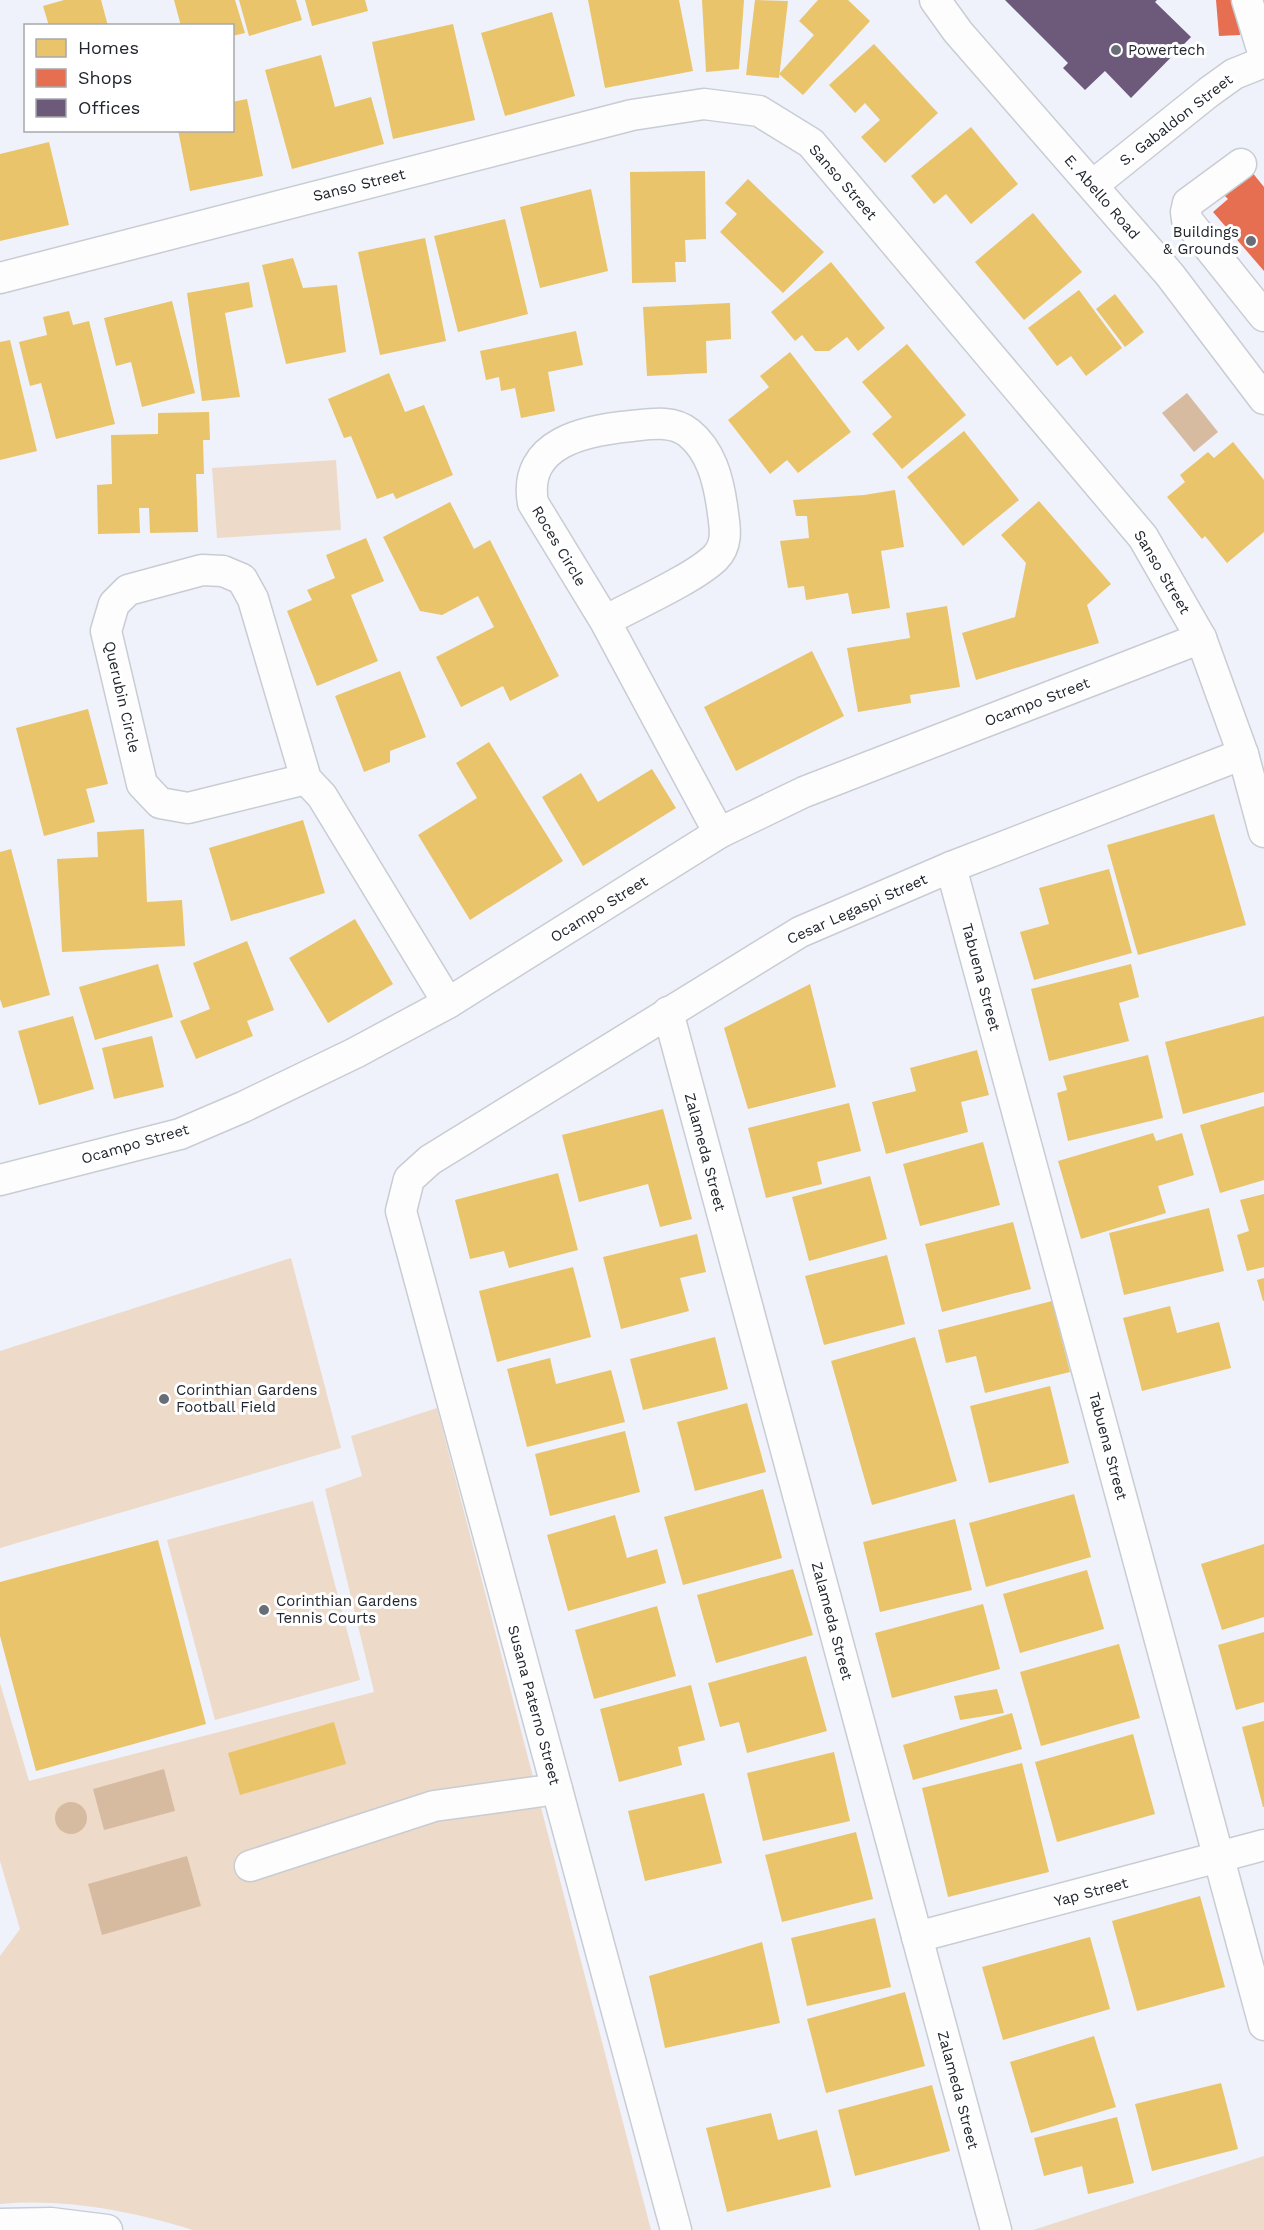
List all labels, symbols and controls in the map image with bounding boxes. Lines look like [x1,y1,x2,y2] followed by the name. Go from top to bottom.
[24,24,234,132] legend
[78,37,139,58] text: Homes
[1128,41,1205,59] place label: Powertech
[1109,43,1123,57] marker: Powertech
[78,67,132,88] text: Shops
[1116,70,1237,170] street label: S. Gabaldon Street
[78,97,140,118] text: Offices
[805,140,881,224] street label: Sanso Street
[1060,151,1144,243] street label: E. Abello Road
[311,165,408,205] street label: Sanso Street
[1163,223,1239,258] place label: Buildings & Grounds
[1244,234,1258,248] marker: Buildings & Grounds
[528,503,590,589] street label: Roces Circle
[1130,527,1194,618] street label: Sanso Street
[100,639,144,755] street label: Querubin Circle
[982,673,1093,730] street label: Ocampo Street
[784,870,931,948] street label: Cesar Legaspi Street
[547,872,651,946] street label: Ocampo Street
[958,921,1004,1034] street label: Tabuena Street
[681,1091,730,1214] street label: Zalameda Street
[79,1120,192,1168] street label: Ocampo Street
[176,1381,318,1416] place label: Corinthian Gardens Football Field
[1085,1390,1131,1503] street label: Tabuena Street
[157,1392,171,1406] marker: Corinthian Gardens Football Field
[808,1560,857,1683] street label: Zalameda Street
[276,1592,418,1627] place label: Corinthian Gardens Tennis Courts
[257,1603,271,1617] marker: Corinthian Gardens Tennis Courts
[504,1623,564,1788] street label: Susana Paterno Street
[1052,1873,1130,1910] street label: Yap Street
[934,2029,983,2152] street label: Zalameda Street

